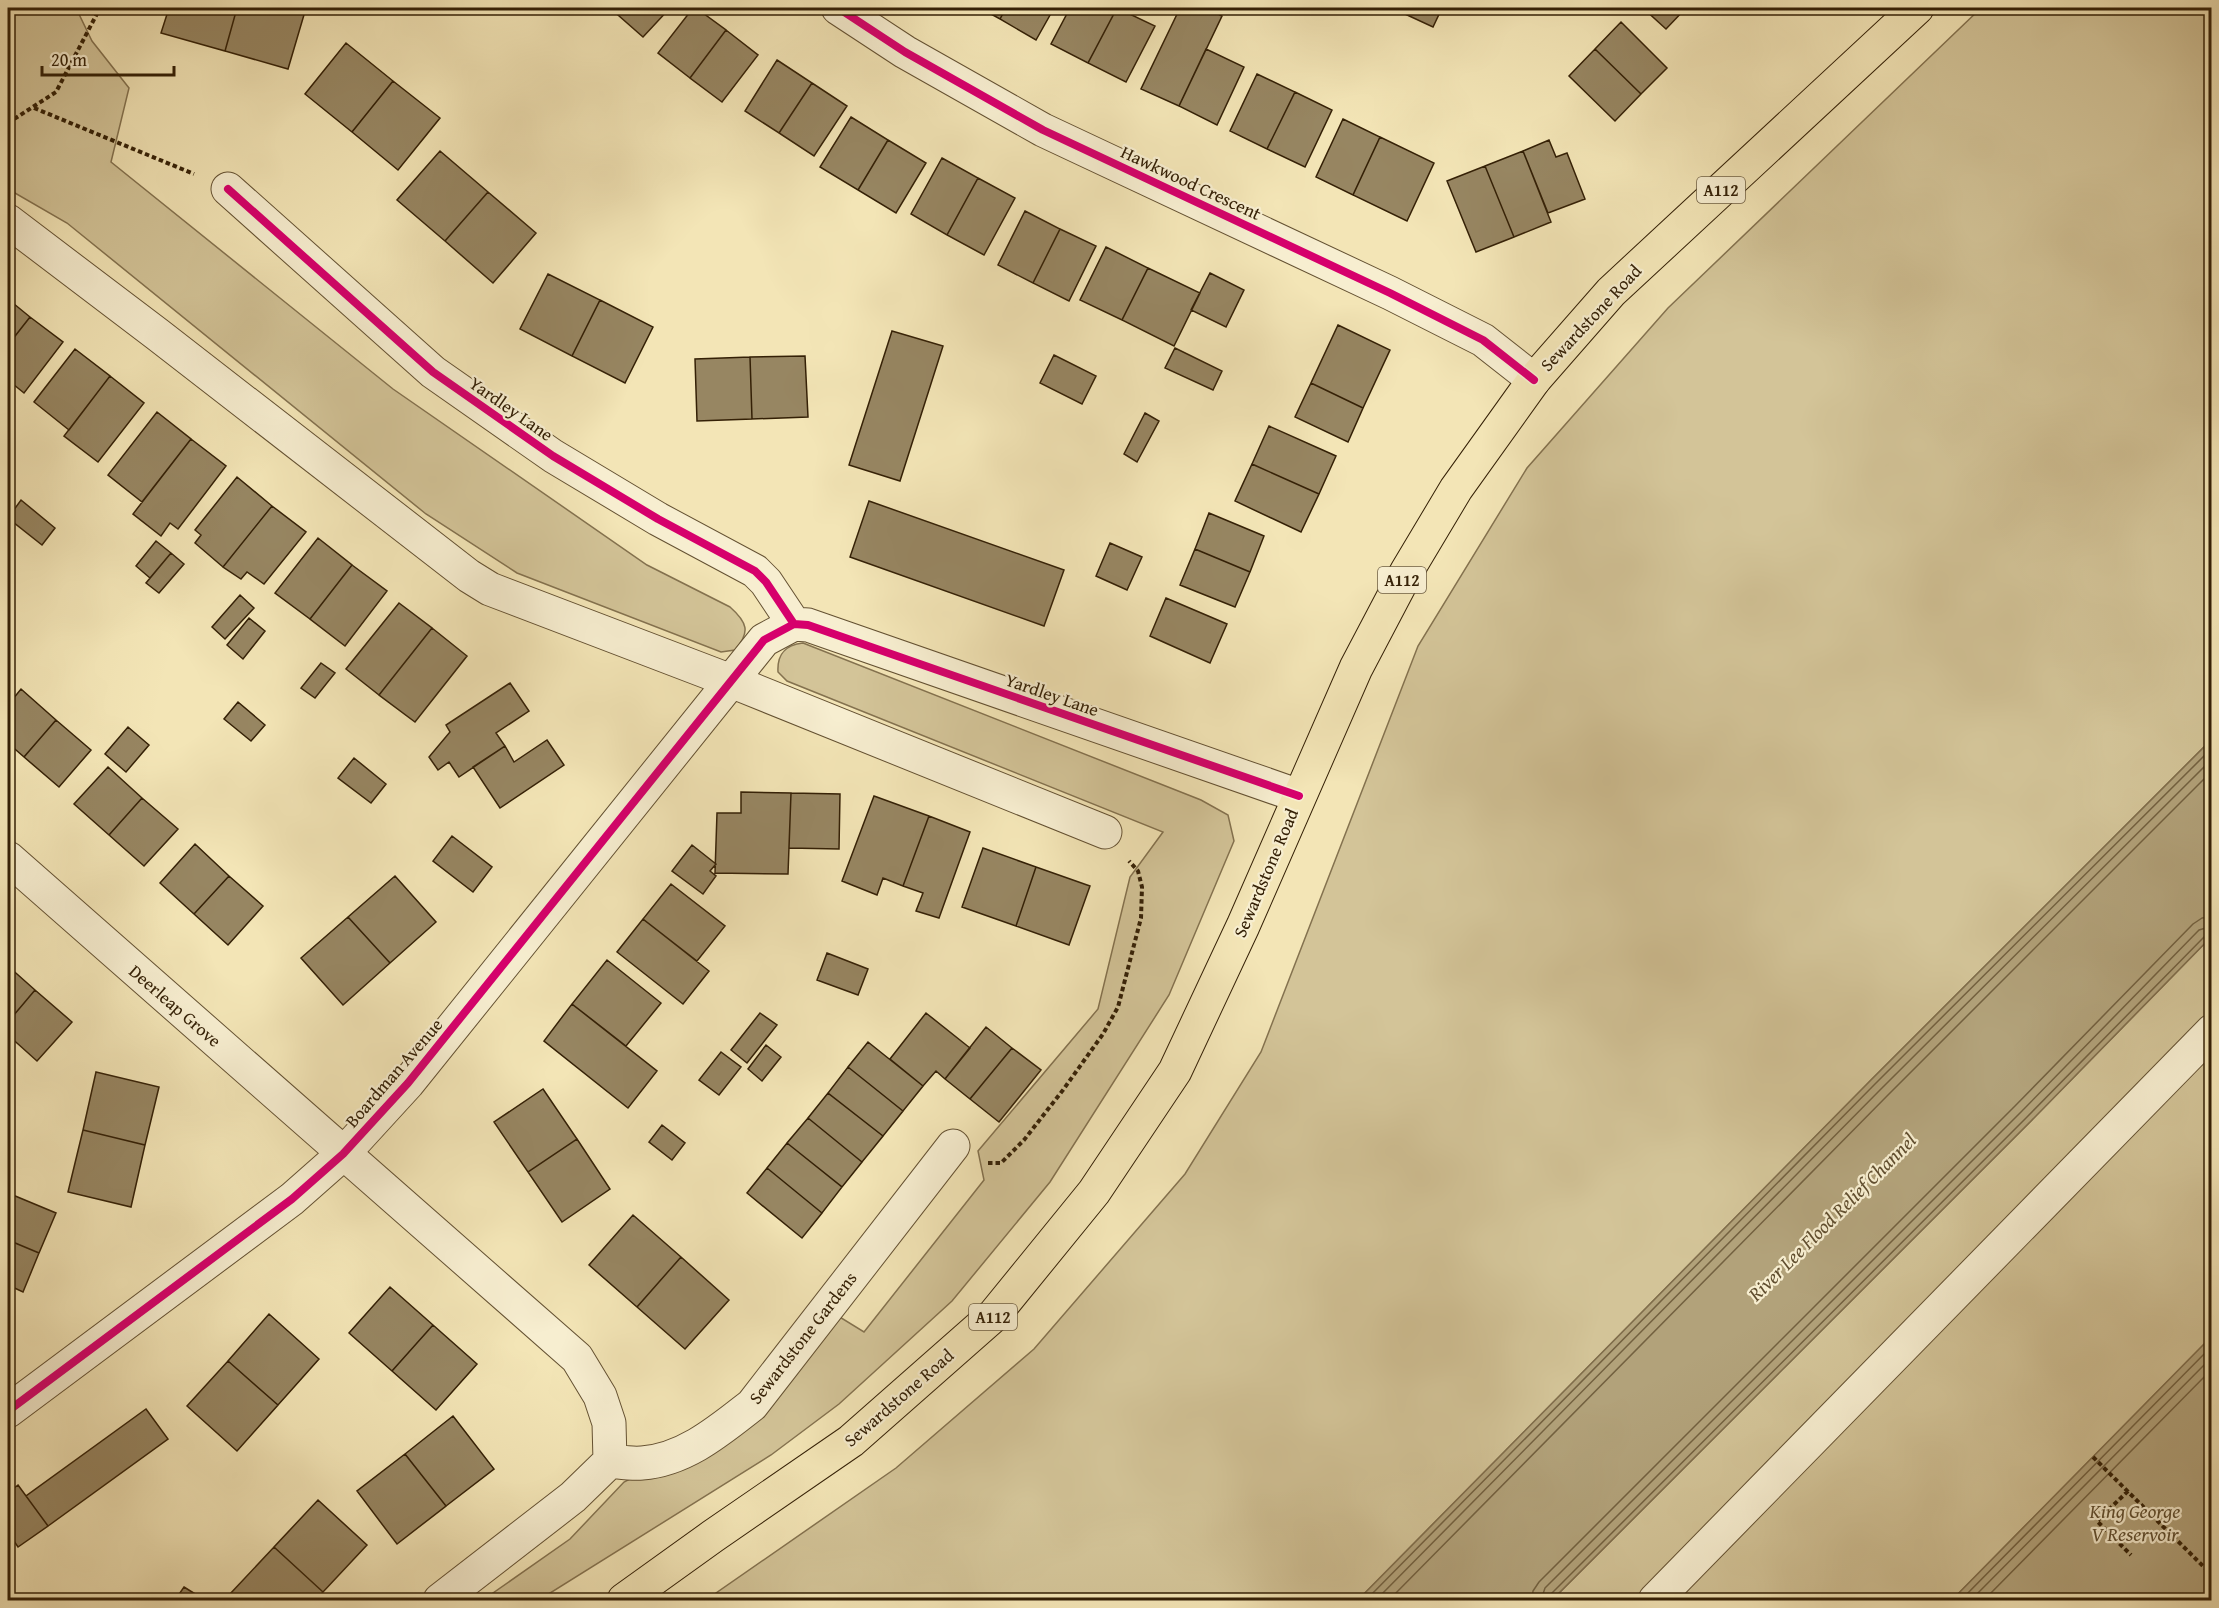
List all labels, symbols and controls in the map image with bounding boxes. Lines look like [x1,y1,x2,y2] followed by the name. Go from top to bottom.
[42,39,174,77] scale bar
[51,46,87,73] text: 20 m
[1117,138,1266,227] street label: Hawkwood Crescent
[1697,177,1745,203] road number: A112
[1534,258,1648,377] street label: Sewardstone Road
[464,370,559,448] street label: Yardley Lane
[1378,567,1426,593] road number: A112
[1002,666,1103,723] street label: Yardley Lane
[1226,804,1305,942] street label: Sewardstone Road
[123,958,227,1053] street label: Deerleap Grove
[338,1012,449,1133] street label: Boardman Avenue
[1740,1126,1922,1308] water label: River Lee Flood Relief Channel
[742,1266,863,1410] street label: Sewardstone Gardens
[969,1304,1017,1330] road number: A112
[838,1342,960,1453] street label: Sewardstone Road
[2089,1496,2180,1548] water label: King George V Reservoir

